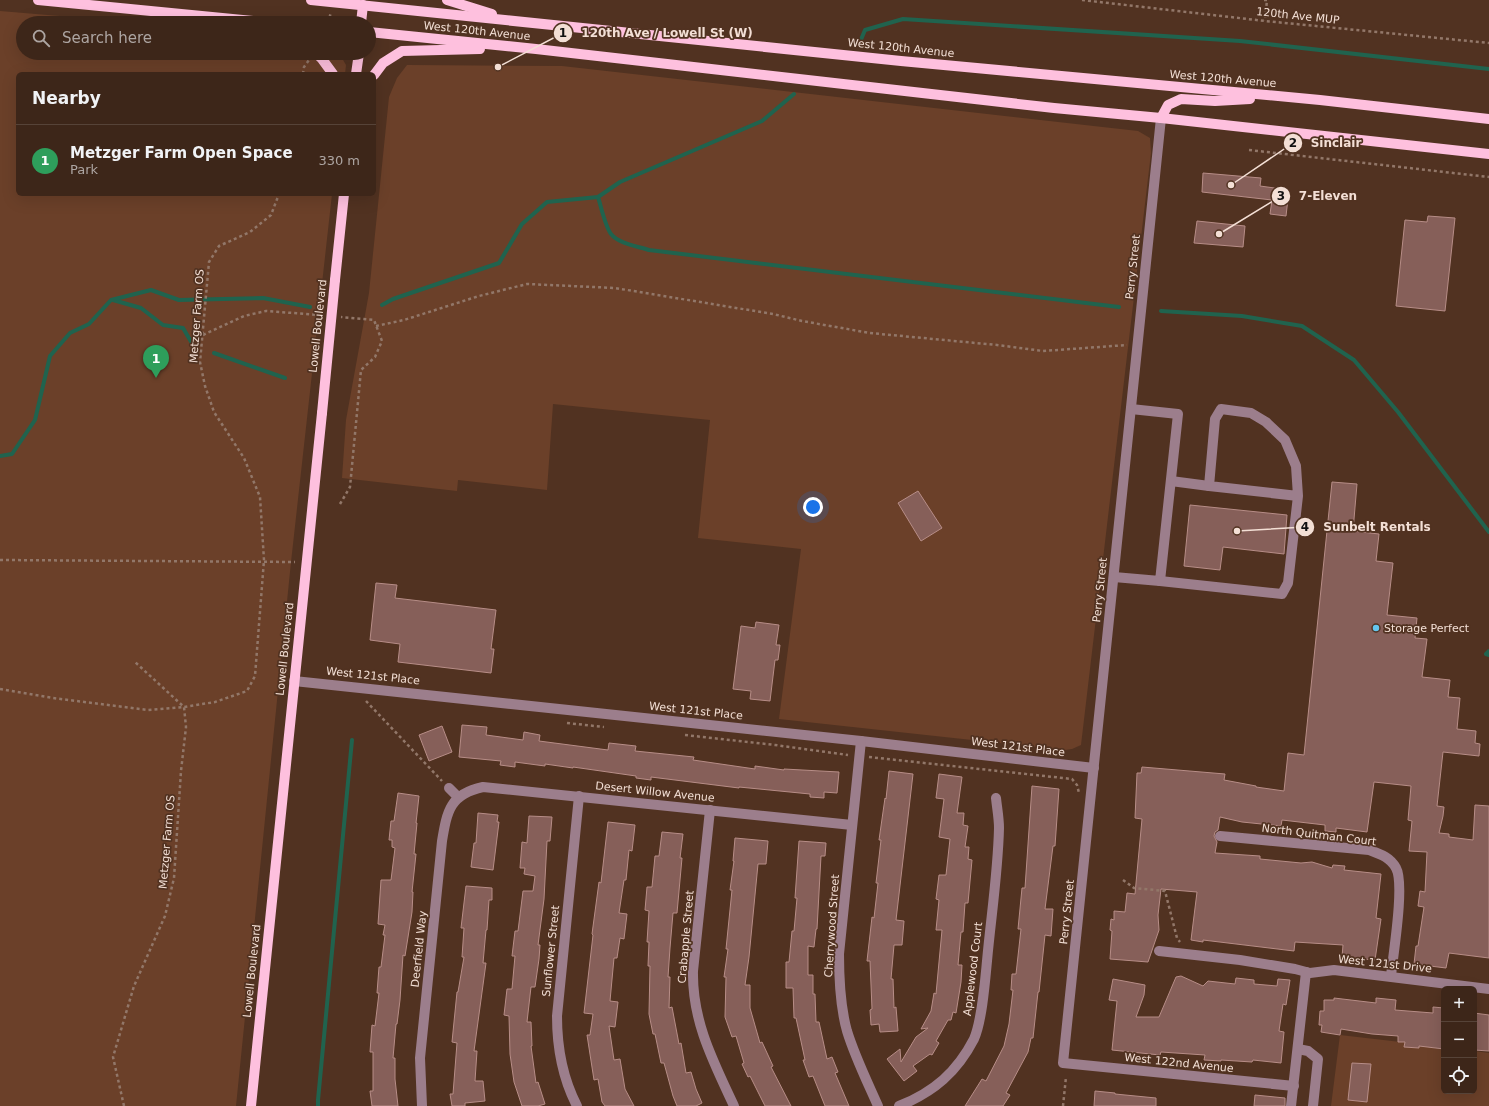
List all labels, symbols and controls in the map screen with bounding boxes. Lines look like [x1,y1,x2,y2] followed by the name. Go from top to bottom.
[1256,5,1341,27] street label: 120th Ave MUP
[16,16,376,60] search box
[423,19,531,43] street label: West 120th Avenue
[553,21,761,45] callout: 120th Ave / Lowell St (W)
[559,26,567,40] text: 1
[581,26,753,40] text: 120th Ave / Lowell St (W)
[30,27,52,49] icon: search
[62,29,152,47] text: Search here
[847,36,955,60] street label: West 120th Avenue
[1169,68,1277,90] street label: West 120th Avenue
[32,88,101,108] text: Nearby
[1283,131,1369,155] callout: Sinclair
[1289,136,1297,150] text: 2
[1311,136,1361,150] text: Sinclair
[70,144,293,162] text: Metzger Farm Open Space
[40,153,50,168] text: 1
[318,153,360,168] text: 330 m
[70,162,98,177] text: Park
[1271,184,1365,208] callout: 7-Eleven
[1277,189,1285,203] text: 3
[1299,189,1357,203] text: 7-Eleven
[1123,233,1143,300] street label: Perry Street
[187,268,207,364] street label: Metzger Farm OS
[307,279,329,373] street label: Lowell Boulevard
[143,345,169,378] pin: 1
[803,497,823,517] your location
[1295,515,1438,539] callout: Sunbelt Rentals
[1301,520,1309,534] text: 4
[1323,520,1431,534] text: Sunbelt Rentals
[1090,556,1110,623] street label: Perry Street
[274,602,296,696] street label: Lowell Boulevard
[1384,622,1470,635] place label: Storage Perfect
[1371,623,1381,633] marker: Storage Perfect
[325,665,421,687] street label: West 121st Place
[648,700,744,722] street label: West 121st Place
[970,735,1066,759] street label: West 121st Place
[595,779,716,805] street label: Desert Willow Avenue
[156,794,178,890] street label: Metzger Farm OS
[1261,822,1378,849] street label: North Quitman Court
[822,873,842,978] street label: Cherrywood Street
[1057,878,1077,945] street label: Perry Street
[675,889,697,984] street label: Crabapple Street
[540,904,562,997] street label: Sunflower Street
[409,909,430,988] street label: Deerfield Way
[961,921,985,1017] street label: Applewood Court
[241,924,263,1018] street label: Lowell Boulevard
[1337,953,1433,975] street label: West 121st Drive
[1441,986,1477,1094] map controls
[1441,986,1477,1022] button: +
[1441,1022,1477,1058] button: −
[1124,1051,1235,1075] street label: West 122nd Avenue
[1441,1058,1477,1094] button: locate

